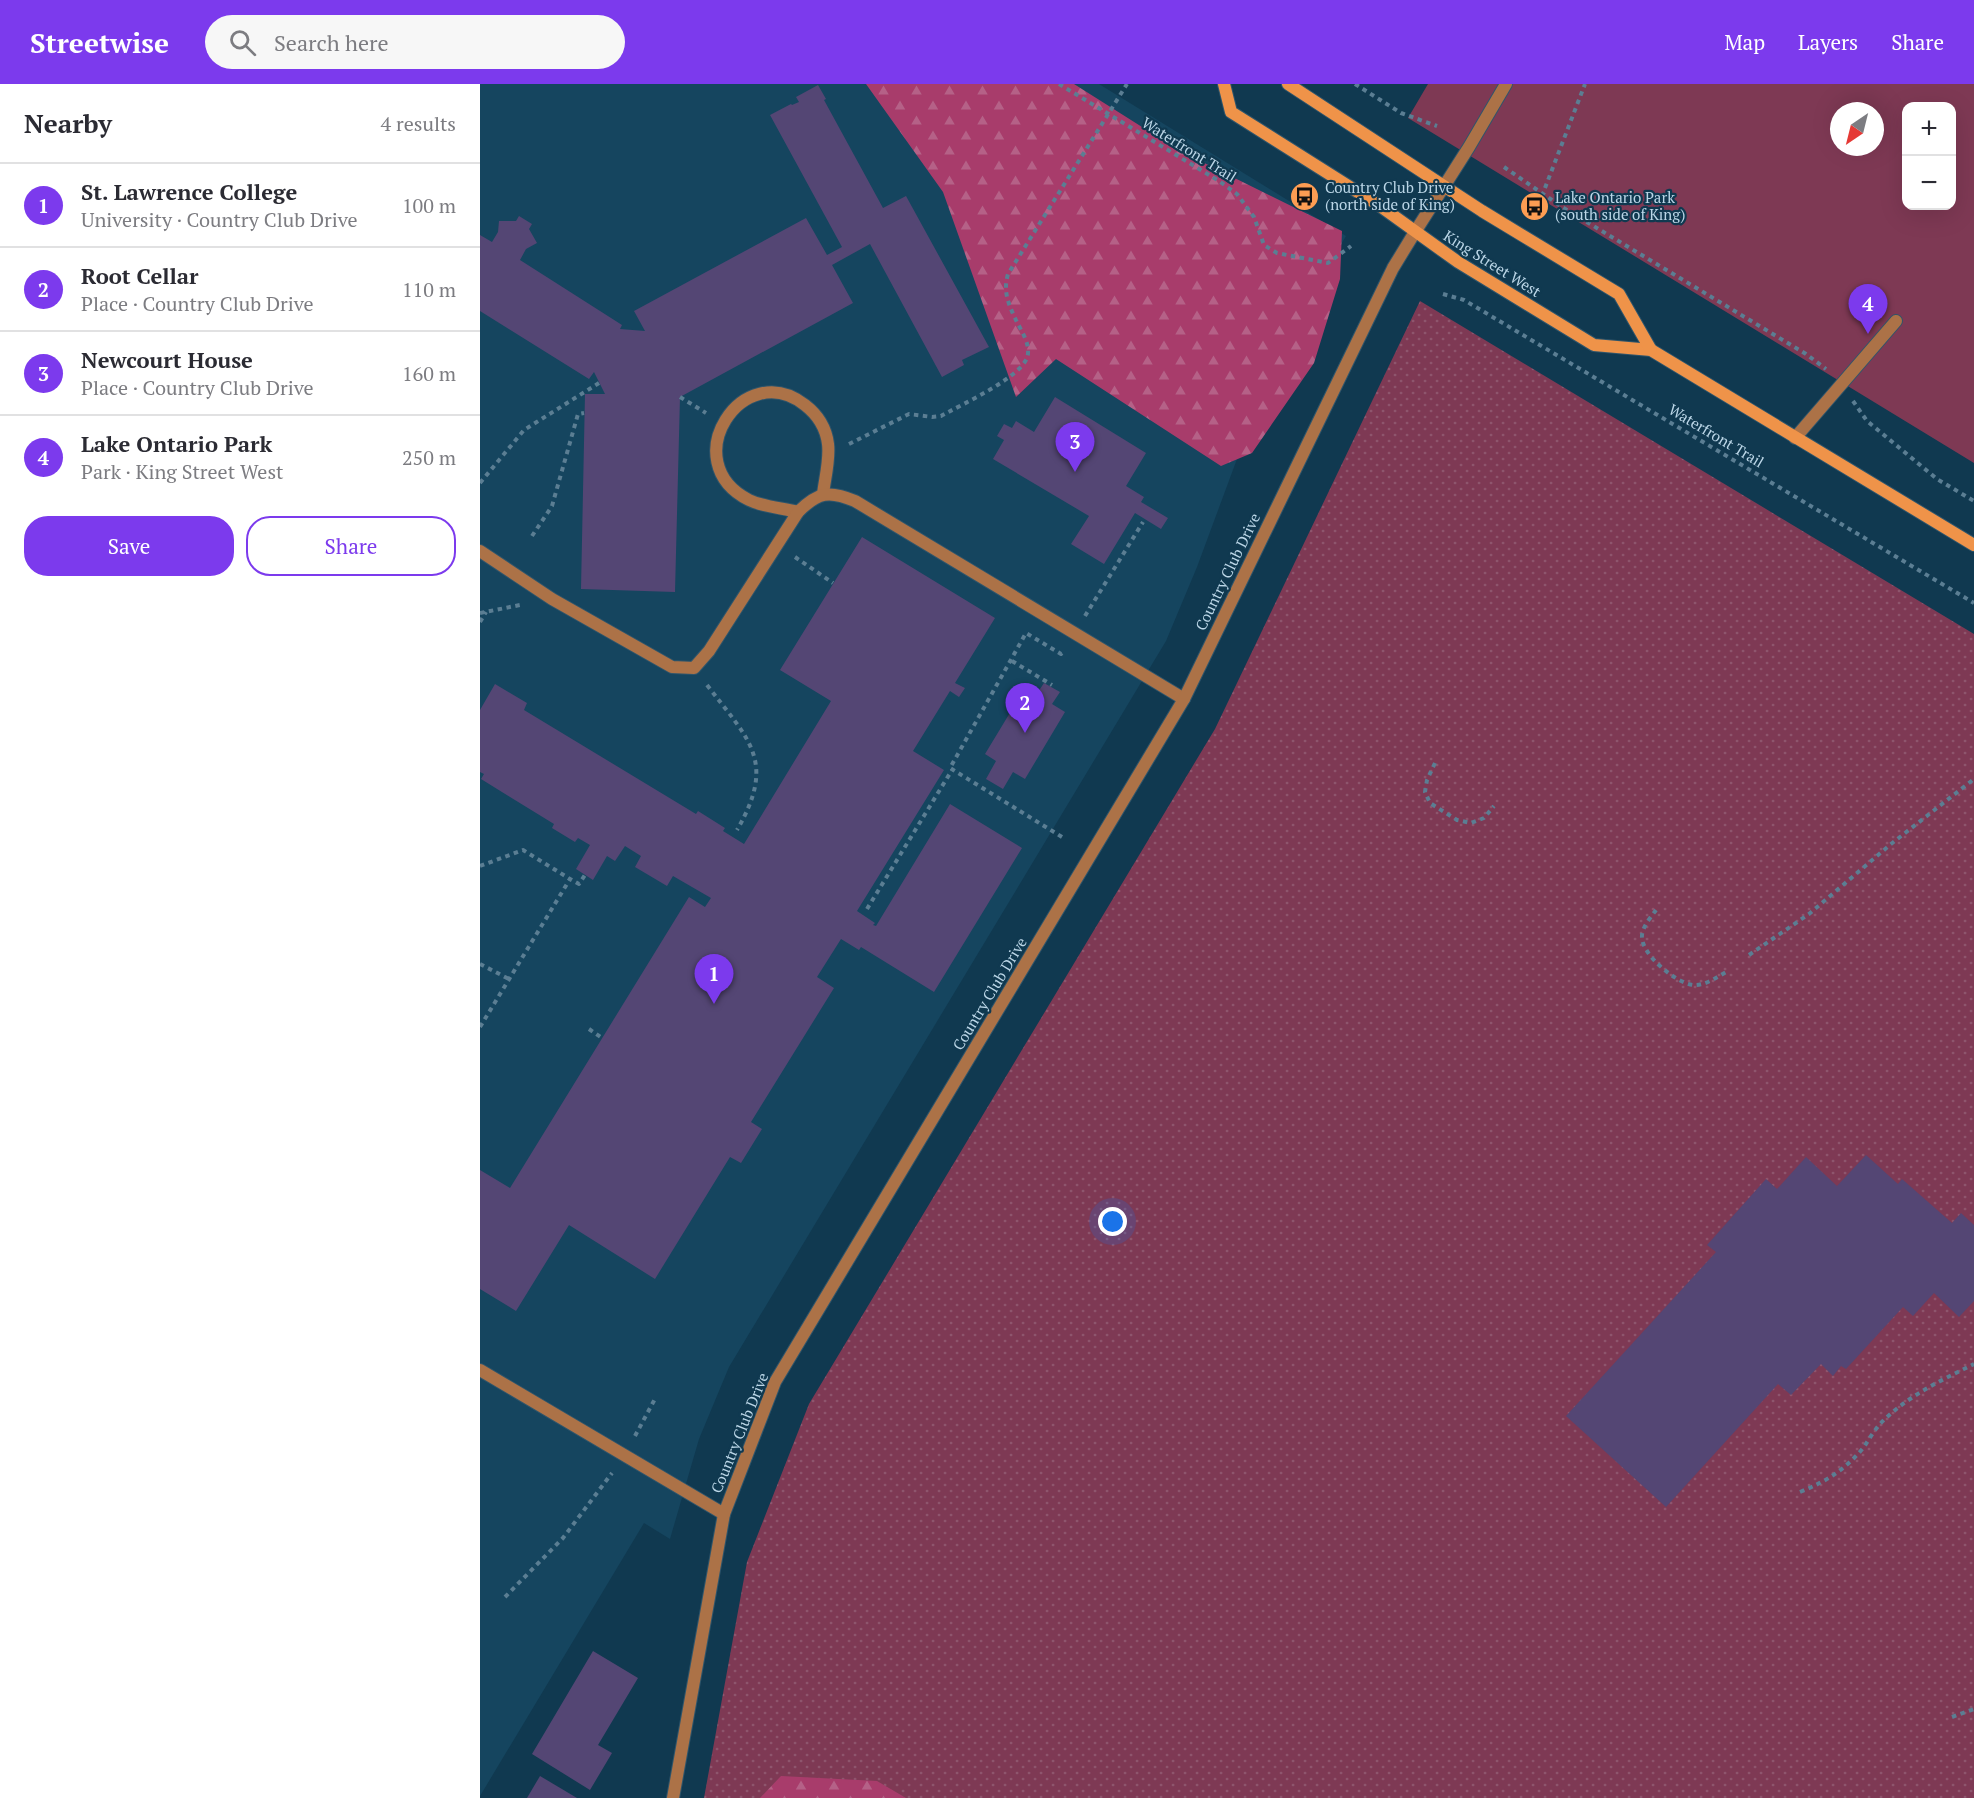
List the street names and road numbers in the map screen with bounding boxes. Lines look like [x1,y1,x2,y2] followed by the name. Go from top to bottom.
[1138,112,1241,186] street label: Waterfront Trail
[1440,225,1545,301] street label: King Street West
[1665,399,1768,472] street label: Waterfront Trail
[1190,510,1264,634] street label: Country Club Drive
[948,933,1031,1054] street label: Country Club Drive
[706,1369,772,1496] street label: Country Club Drive

